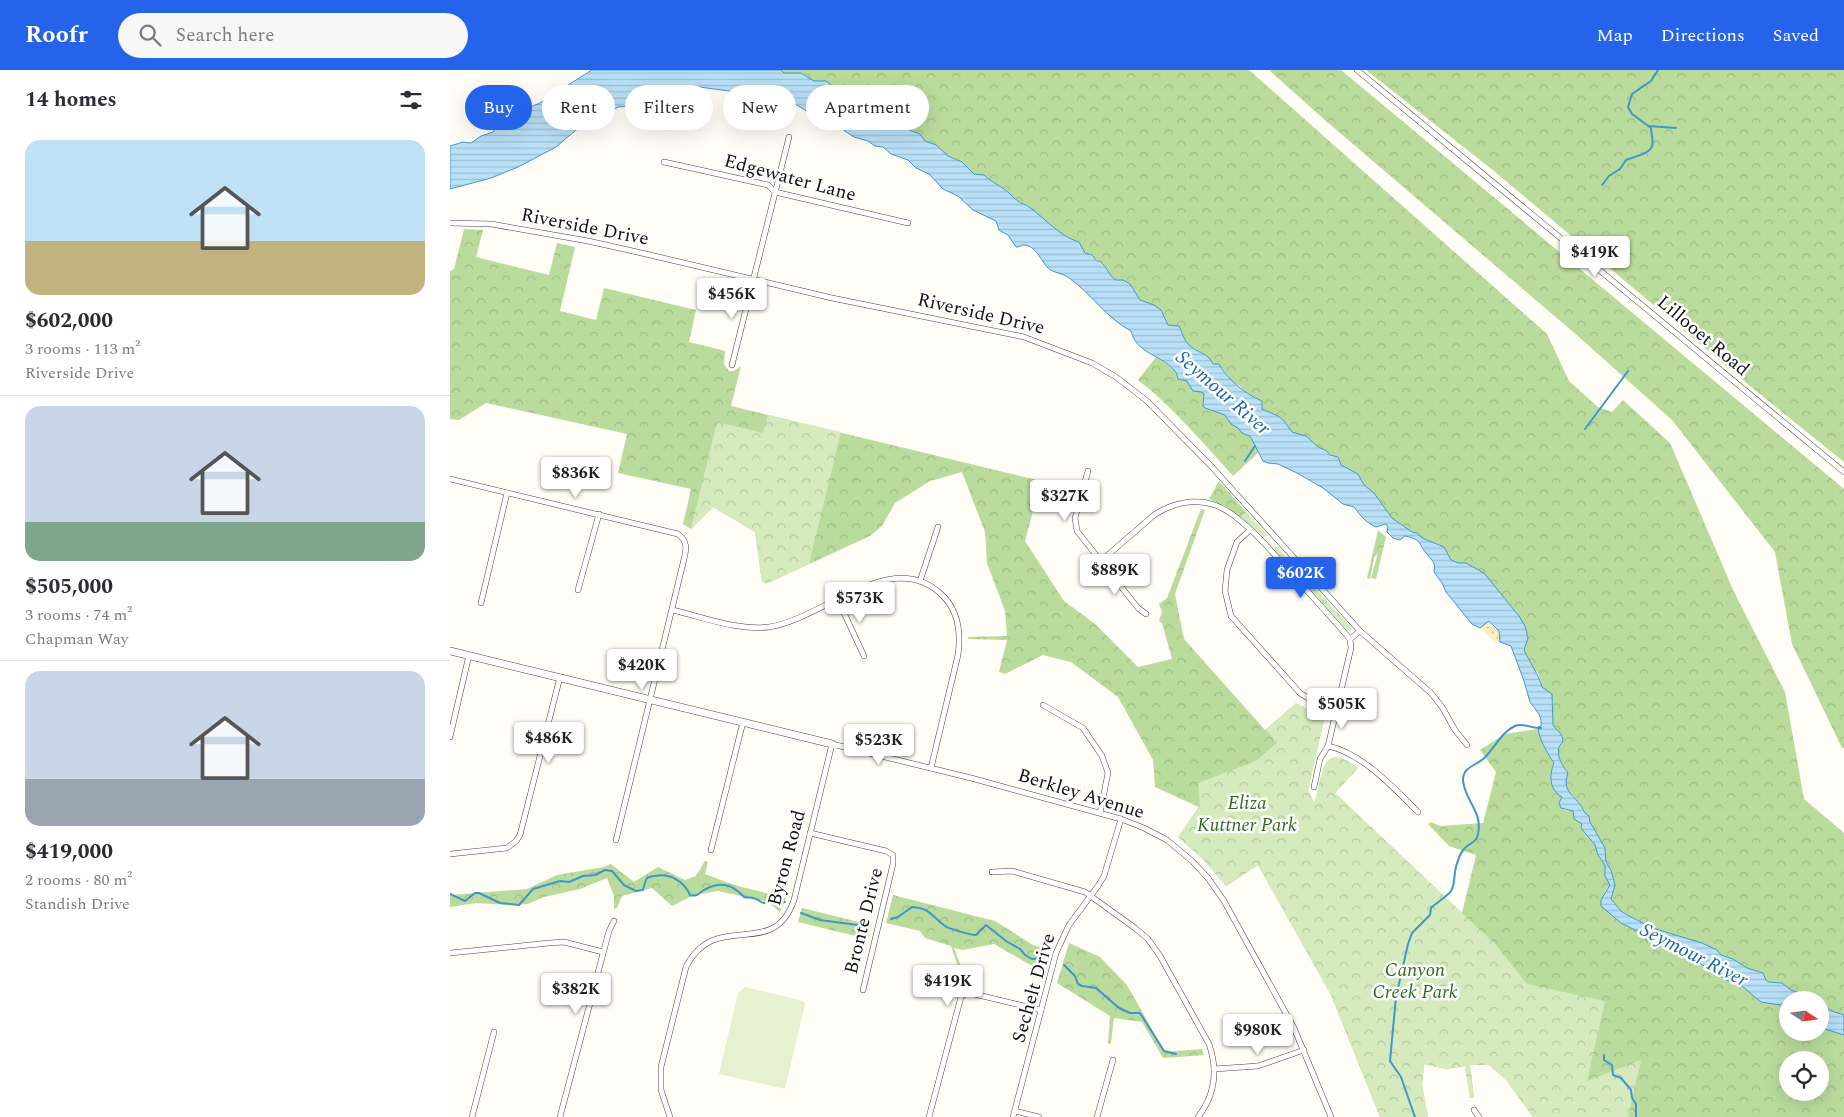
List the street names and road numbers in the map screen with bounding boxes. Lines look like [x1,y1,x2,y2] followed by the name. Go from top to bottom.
[721,146,859,210] street label: Edgewater Lane
[519,200,651,254] street label: Riverside Drive
[915,285,1047,343] street label: Riverside Drive
[1650,288,1756,384] street label: Lillooet Road
[1014,761,1148,827] street label: Berkley Avenue
[760,807,814,909] street label: Byron Road
[837,865,891,977] street label: Bronte Drive
[1005,930,1063,1046] street label: Sechelt Drive

